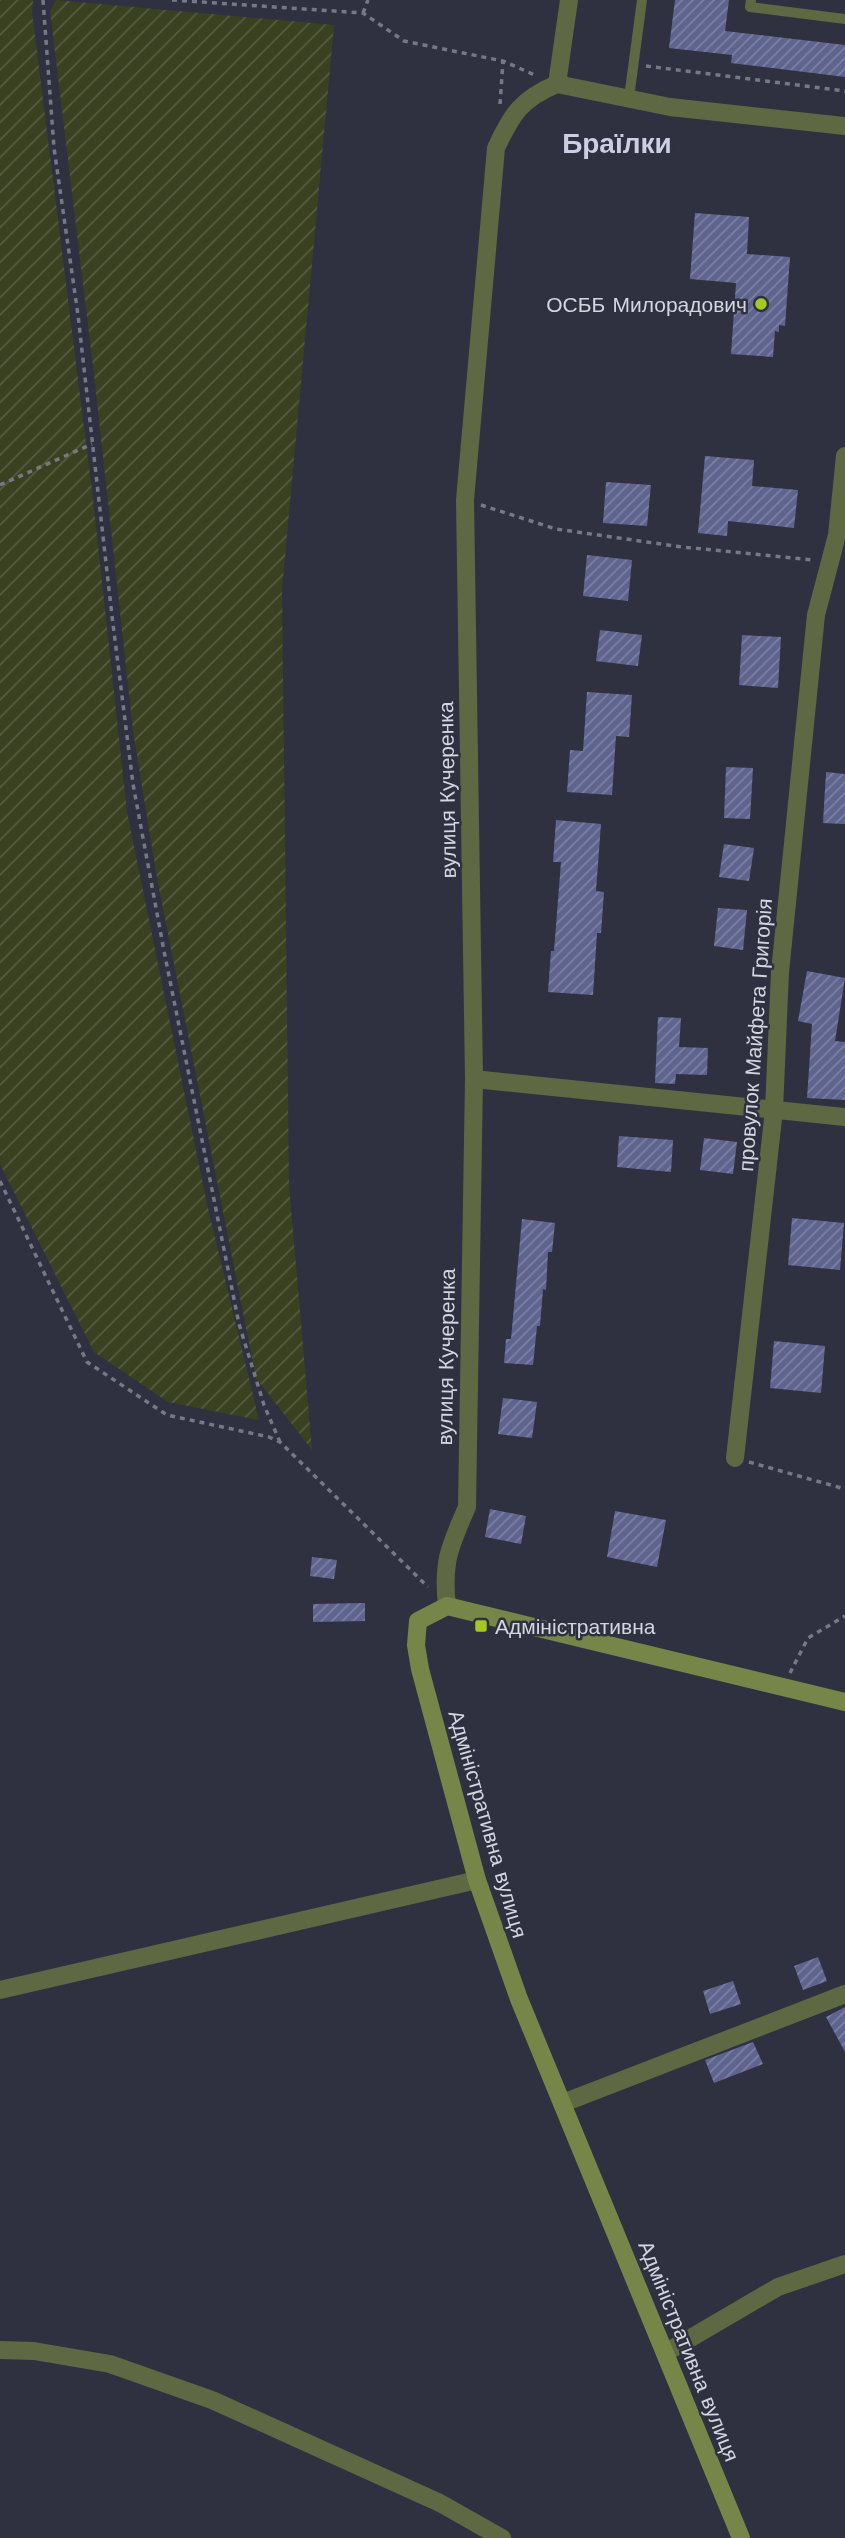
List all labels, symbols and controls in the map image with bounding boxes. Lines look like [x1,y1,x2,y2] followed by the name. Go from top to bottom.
[562,127,672,160] district label: Браїлки
[546,292,747,317] place label: ОСББ Милорадович
[753,296,769,312] marker: ОСББ Милорадович
[433,701,461,879] street label: вулиця Кучеренка
[733,898,777,1172] street label: провулок Майфета Григорія
[432,1268,460,1446] street label: вулиця Кучеренка
[495,1614,656,1639] place label: Адміністративна
[473,1618,489,1634] marker: Адміністративна
[443,1707,533,1941] street label: Адміністративна вулиця
[633,2237,745,2465] street label: Адміністративна вулиця

